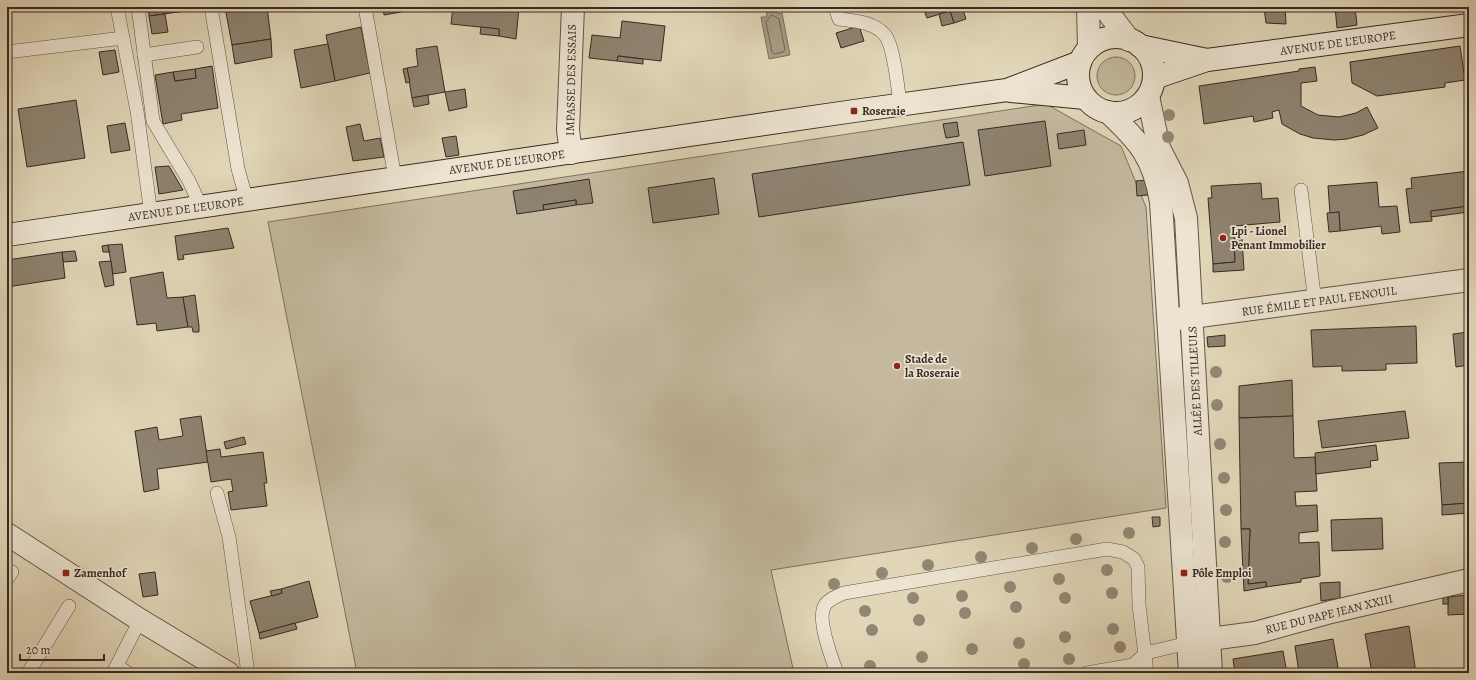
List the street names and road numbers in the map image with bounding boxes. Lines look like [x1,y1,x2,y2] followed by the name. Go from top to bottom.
[562,24,580,136] street label: IMPASSE DES ESSAIS
[1278,27,1397,59] street label: AVENUE DE L'EUROPE
[447,146,566,178] street label: AVENUE DE L'EUROPE
[126,193,245,225] street label: AVENUE DE L'EUROPE
[1241,282,1398,320] street label: RUE ÉMILE ET PAUL FENOUIL
[1184,326,1206,437] street label: ALLÉE DES TILLEULS
[1264,590,1394,638] street label: RUE DU PAPE JEAN XXIII

